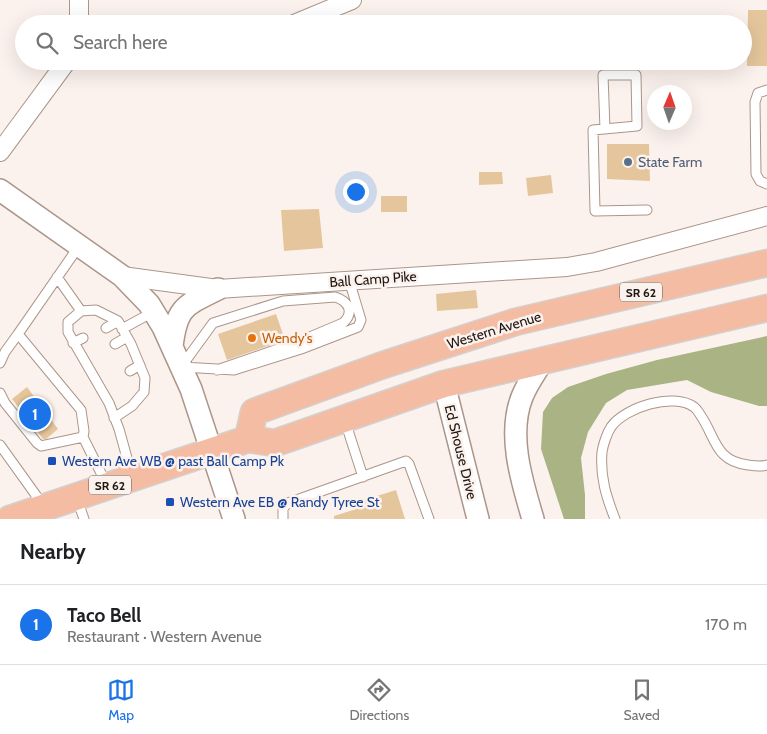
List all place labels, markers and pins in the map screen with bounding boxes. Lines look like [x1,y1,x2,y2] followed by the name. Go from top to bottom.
[638,153,702,171] place label: State Farm
[622,156,634,168] marker: State Farm
[262,329,313,347] place label: Wendy's
[246,332,258,344] marker: Wendy's
[19,395,51,433] pin: 1
[62,452,285,470] place label: Western Ave WB @ past Ball Camp Pk
[46,455,58,467] marker: Western Ave WB @ past Ball Camp Pk
[180,493,380,511] place label: Western Ave EB @ Randy Tyree St
[164,496,176,508] marker: Western Ave EB @ Randy Tyree St

